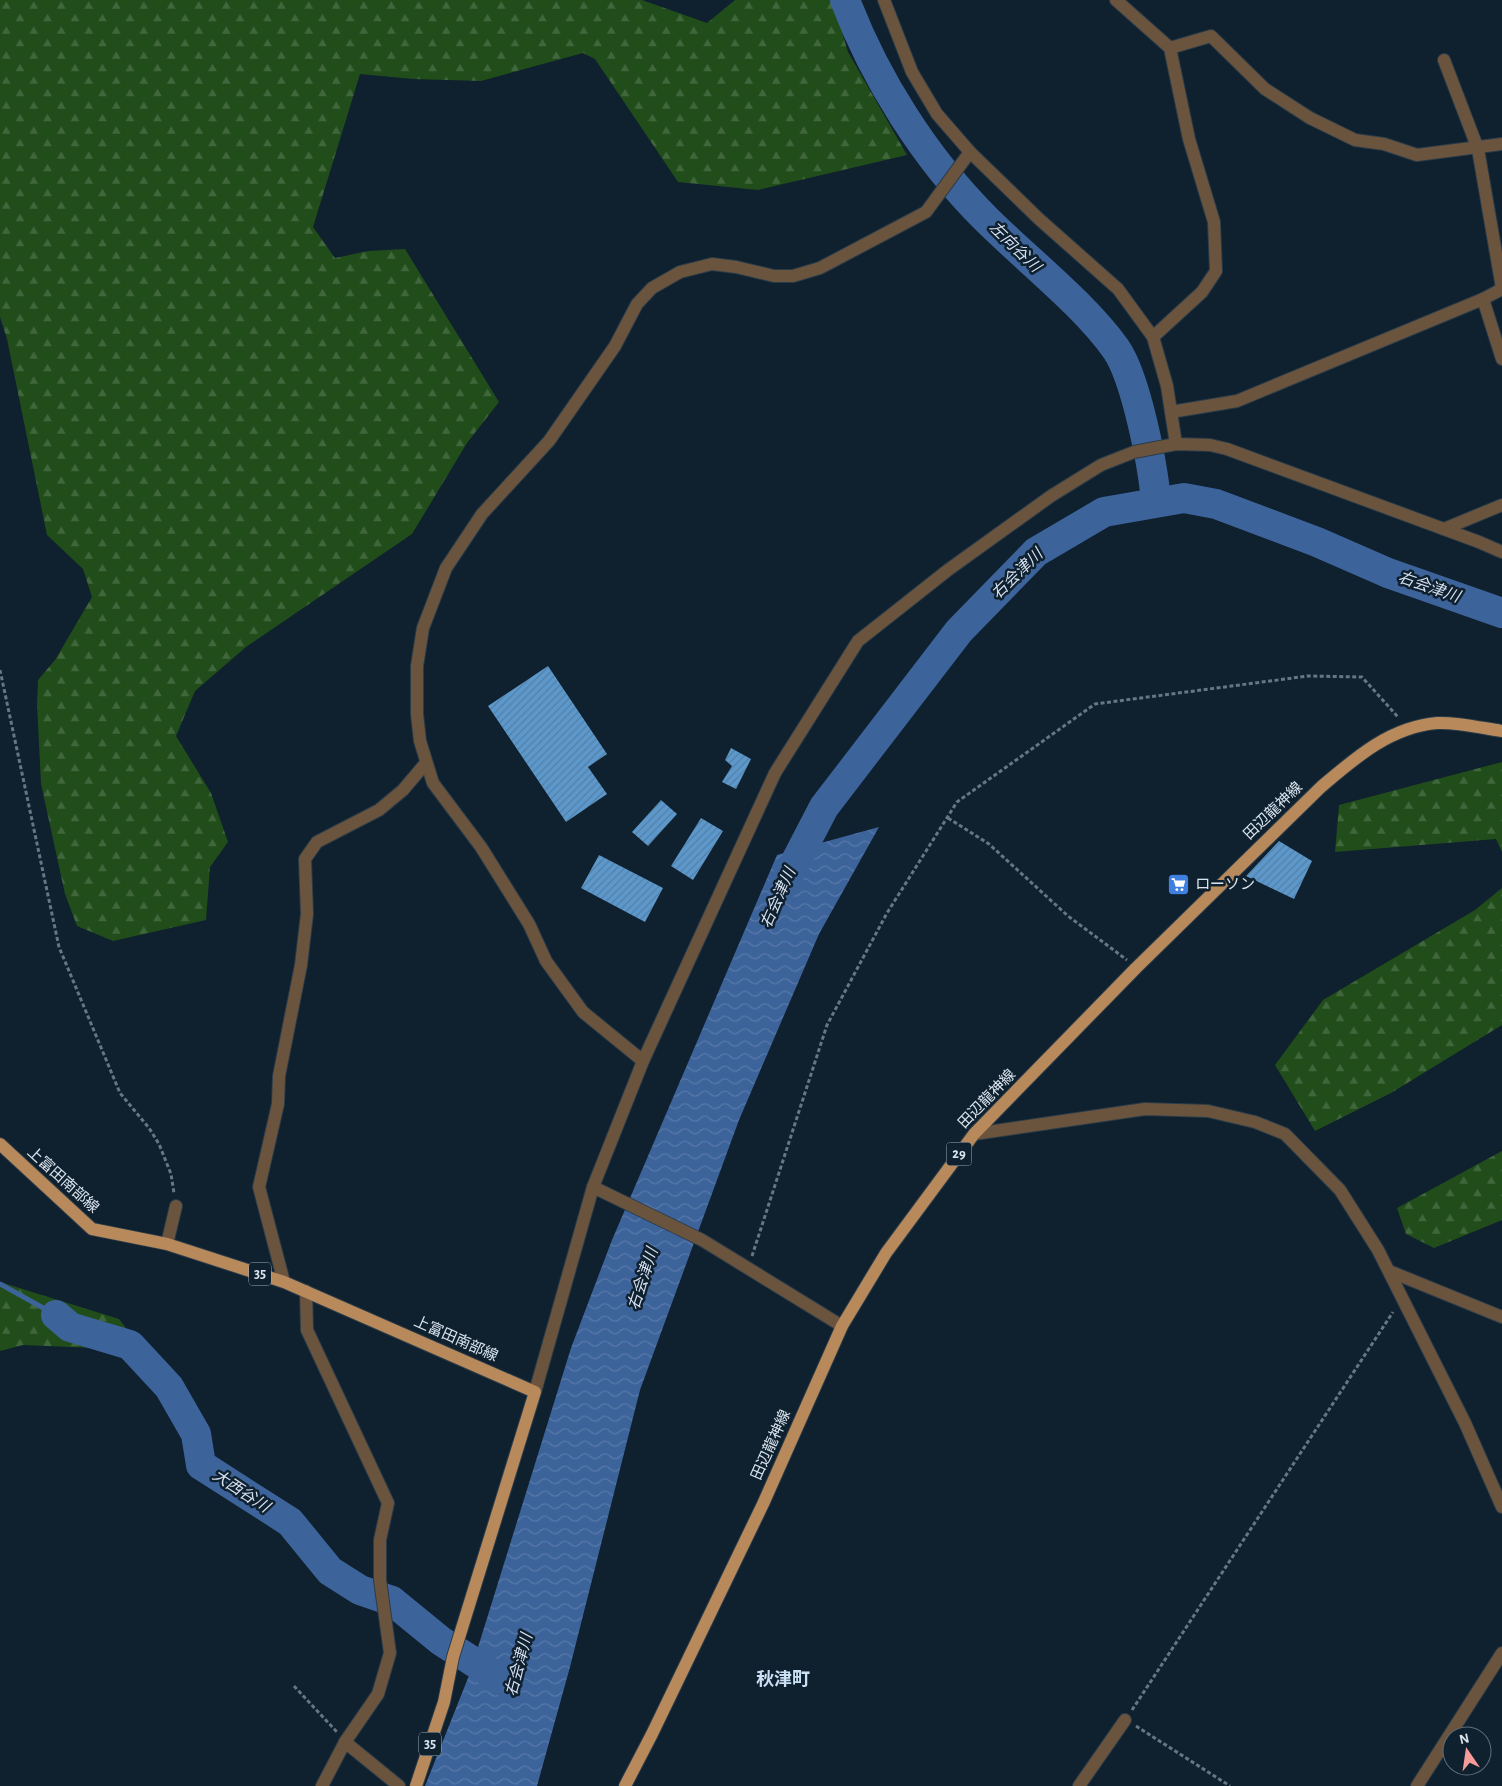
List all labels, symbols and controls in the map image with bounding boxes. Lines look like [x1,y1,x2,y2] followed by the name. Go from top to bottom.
[986,218,1046,276] water label: 左向谷川
[988,544,1047,602] water label: 右会津川
[1396,568,1464,606] water label: 右会津川
[1240,779,1305,842] street label: 田辺龍神線
[757,863,799,930] water label: 右会津川
[1167,872,1191,896] supermarket icon: ローソン
[1195,877,1255,892] place label: ローソン
[955,1066,1018,1131] street label: 田辺龍神線
[946,1142,972,1166] road number: 29
[25,1144,102,1216] street label: 上富田南部線
[625,1244,661,1312] water label: 右会津川
[249,1262,271,1286] road number: 35
[412,1313,501,1364] street label: 上富田南部線
[748,1407,793,1482] street label: 田辺龍神線
[210,1466,274,1516] water label: 大西谷川
[502,1630,536,1698] water label: 右会津川
[756,1669,810,1689] district label: 秋津町
[1442,1726,1492,1776] north arrow
[1458,1731,1471,1747] text: N
[419,1732,441,1756] road number: 35

